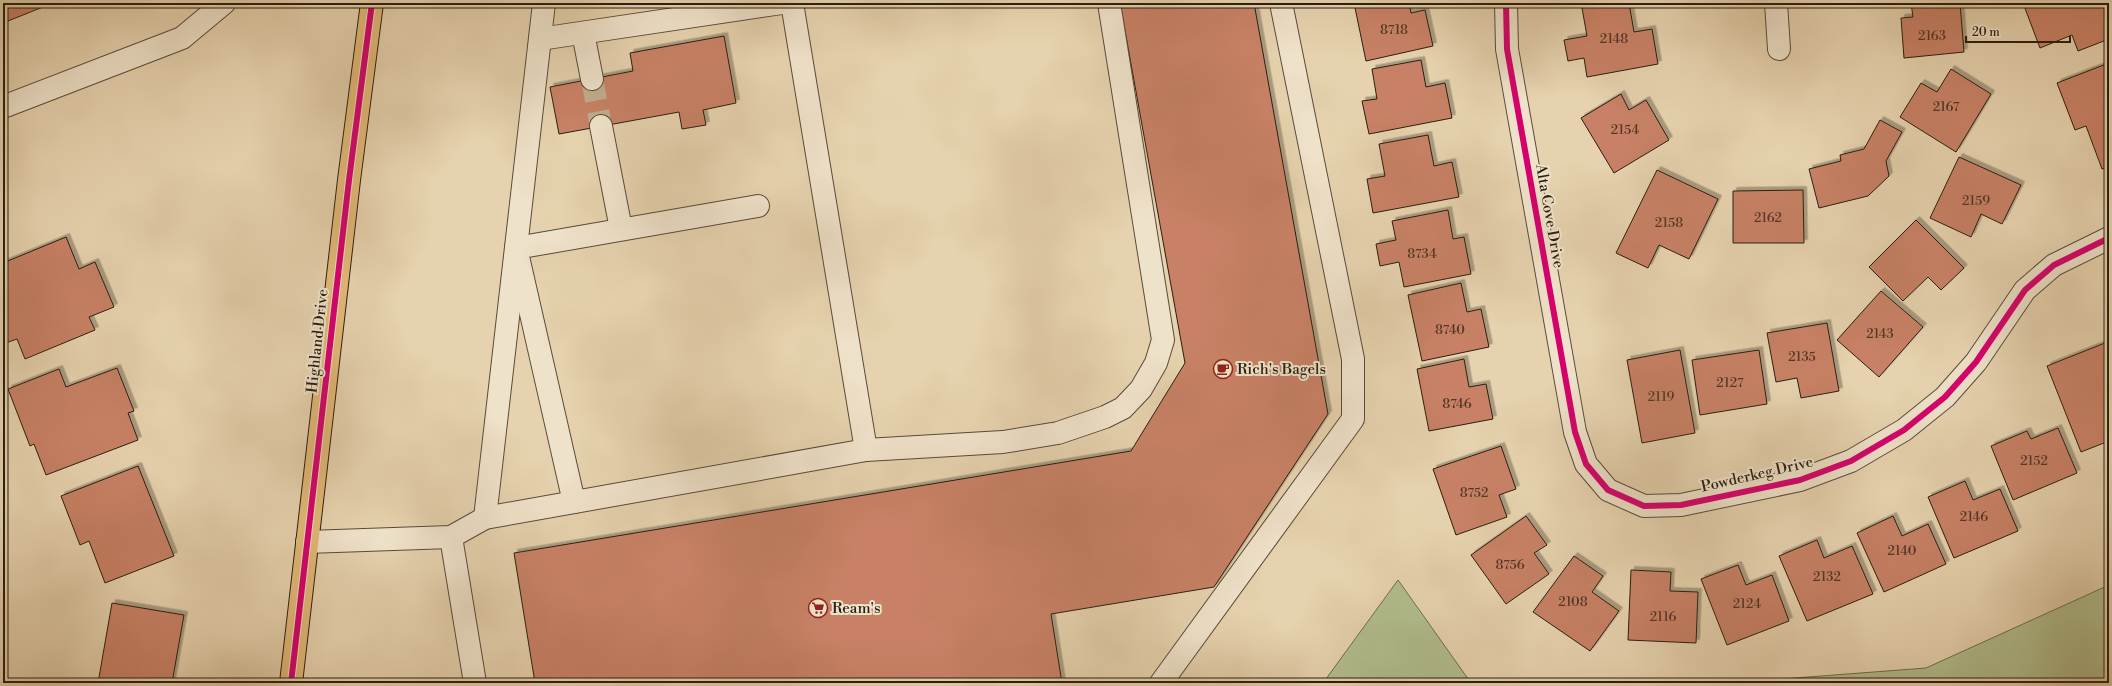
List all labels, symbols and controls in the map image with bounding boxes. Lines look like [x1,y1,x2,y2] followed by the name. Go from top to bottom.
[1966,18,2070,44] scale bar
[1380,22,1408,38] house number: 8718
[1972,25,2000,40] text: 20 m
[1918,28,1946,44] house number: 2163
[1600,31,1628,47] house number: 2148
[1933,99,1960,115] house number: 2167
[1611,122,1639,138] house number: 2154
[1531,162,1568,270] street label: Alta Cove Drive
[1962,193,1990,209] house number: 2159
[1754,210,1782,226] house number: 2162
[1655,215,1683,231] house number: 2158
[1407,246,1437,262] house number: 8734
[303,288,332,394] street label: Highland Drive
[1435,322,1465,338] house number: 8740
[1866,326,1894,342] house number: 2143
[1788,349,1816,365] house number: 2135
[1212,358,1234,380] cafe icon: Rich's Bagels
[1237,360,1326,379] place label: Rich's Bagels
[1716,375,1744,391] house number: 2127
[1648,389,1674,405] house number: 2119
[1442,396,1472,412] house number: 8746
[1699,452,1815,497] street label: Powderkeg Drive
[2020,453,2048,469] house number: 2152
[1460,485,1488,501] house number: 8752
[1960,509,1988,525] house number: 2146
[1887,543,1917,559] house number: 2140
[1495,557,1525,573] house number: 8756
[1813,569,1841,585] house number: 2132
[1558,594,1588,610] house number: 2108
[1733,596,1762,612] house number: 2124
[807,597,829,619] supermarket icon: Ream's
[832,599,880,618] place label: Ream's
[1650,609,1676,625] house number: 2116

